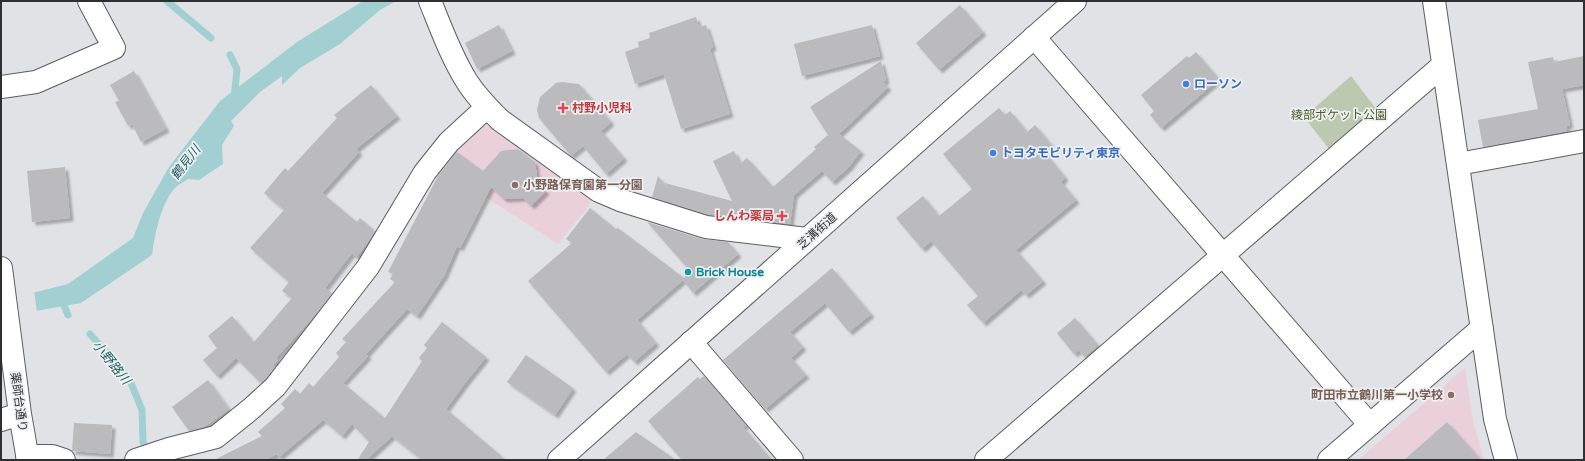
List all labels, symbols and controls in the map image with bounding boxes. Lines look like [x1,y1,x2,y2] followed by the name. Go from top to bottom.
[1194,77,1242,91] place label: ローソン
[1181,79,1191,89] marker: ローソン
[572,101,632,115] place label: 村野小児科
[557,102,569,114] marker: 村野小児科
[1291,108,1387,122] park label: 綾部ポケット公園
[167,141,205,183] water label: 鶴見川
[1001,146,1120,160] place label: トヨタモビリティ東京
[988,148,998,158] marker: トヨタモビリティ東京
[523,178,643,192] place label: 小野路保育園第一分園
[510,180,520,190] marker: 小野路保育園第一分園
[714,209,774,223] place label: しんわ薬局
[794,210,840,252] street label: 芝溝街道
[777,211,787,221] marker: しんわ薬局
[696,265,764,279] place label: Brick House
[683,267,693,277] marker: Brick House
[89,337,135,389] water label: 小野路川
[8,371,30,433] street label: 薬師台通り
[1311,388,1443,402] place label: 町田市立鶴川第一小学校
[1446,390,1456,400] marker: 町田市立鶴川第一小学校

